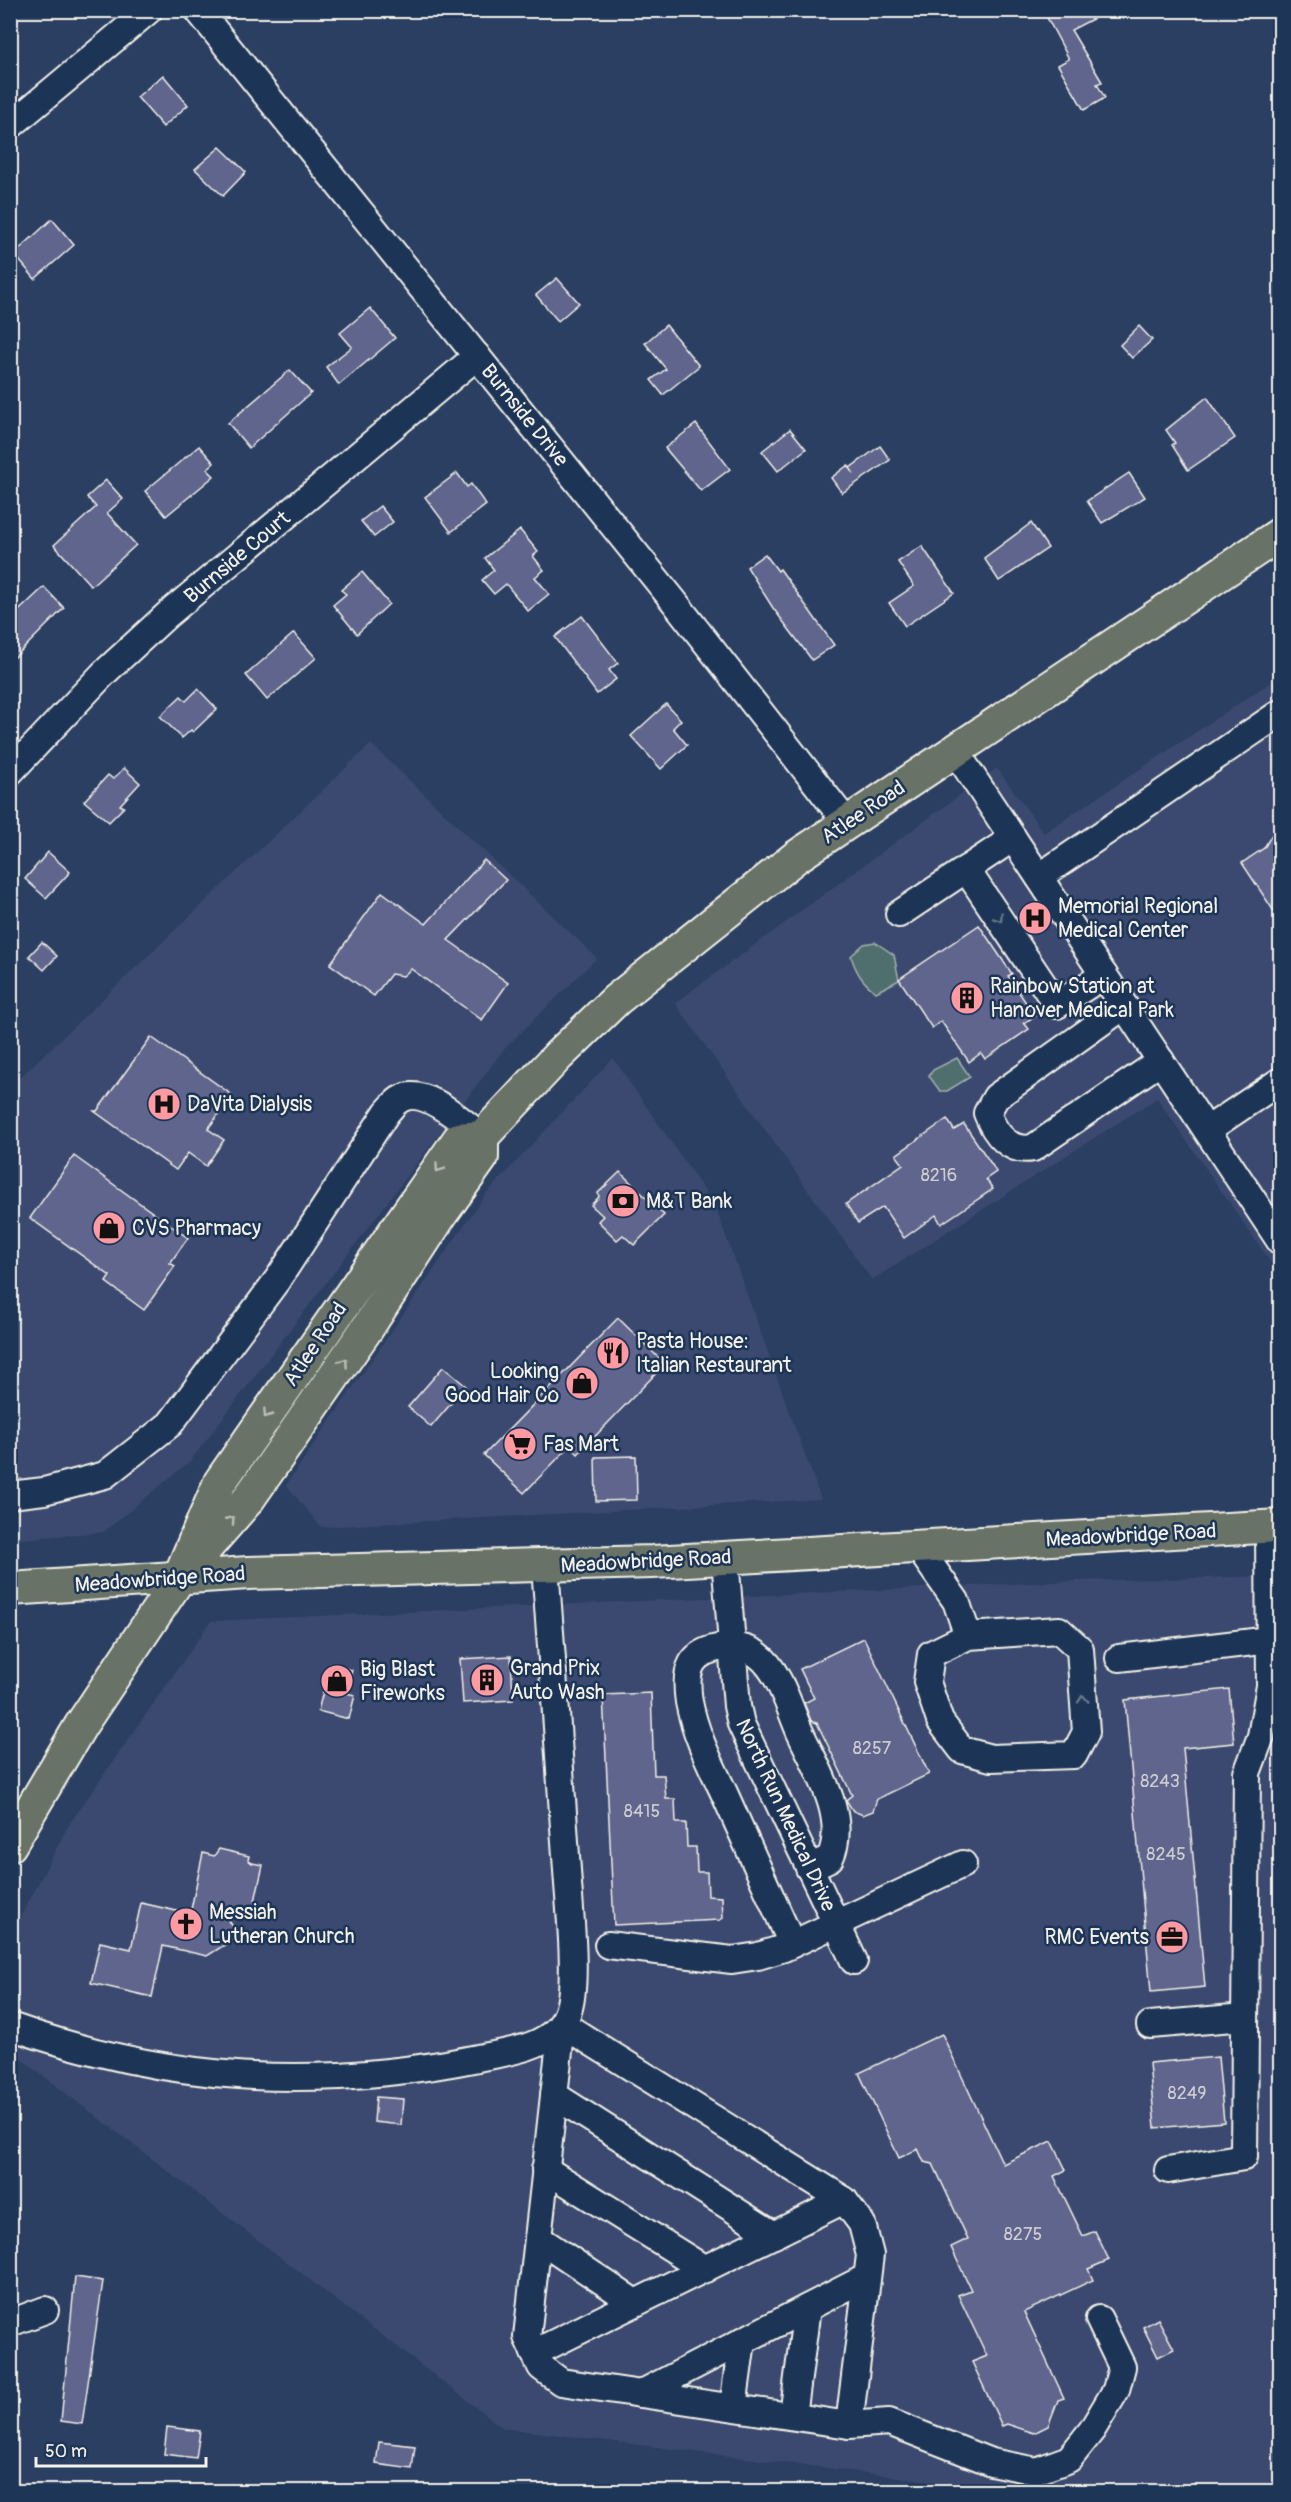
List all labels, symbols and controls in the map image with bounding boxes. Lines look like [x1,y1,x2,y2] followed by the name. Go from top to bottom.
[475,358,575,473] street label: Burnside Drive
[179,505,296,610] street label: Burnside Court
[816,774,911,850] street label: Atlee Road
[1058,893,1218,944] place label: Memorial Regional Medical Center
[1017,900,1053,936] hospital icon: Memorial Regional Medical Center
[992,911,1003,922] one-way arrow
[990,973,1174,1024] place label: Rainbow Station at Hanover Medical Park
[949,980,985,1016] building icon: Rainbow Station at Hanover Medical Park
[146,1086,182,1122] hospital icon: DaVita Dialysis
[187,1091,313,1118] place label: DaVita Dialysis
[435,1161,446,1172] one-way arrow
[921,1164,957,1187] house number: 8216
[605,1183,641,1219] bank icon: M&T Bank
[646,1188,732,1215] place label: M&T Bank
[91,1210,127,1246] shop icon: CVS Pharmacy
[132,1215,261,1242] place label: CVS Pharmacy
[277,1297,353,1392] street label: Atlee Road
[636,1328,792,1379] place label: Pasta House: Italian Restaurant
[595,1335,631,1371] restaurant icon: Pasta House: Italian Restaurant
[337,1357,348,1368] one-way arrow
[445,1358,559,1409] place label: Looking Good Hair Co
[564,1365,600,1401] shop icon: Looking Good Hair Co
[263,1407,274,1418] one-way arrow
[502,1426,538,1462] supermarket icon: Fas Mart
[543,1431,619,1458] place label: Fas Mart
[224,1516,235,1527] one-way arrow
[1045,1518,1217,1553] street label: Meadowbridge Road
[560,1544,732,1579] street label: Meadowbridge Road
[74,1560,246,1599] street label: Meadowbridge Road
[510,1655,605,1706] place label: Grand Prix Auto Wash
[360,1656,446,1707] place label: Big Blast Fireworks
[469,1662,505,1698] building icon: Grand Prix Auto Wash
[319,1663,355,1699] shop icon: Big Blast Fireworks
[1077,1694,1090,1703] one-way arrow
[729,1715,842,1916] street label: North Run Medical Drive
[853,1737,892,1760] house number: 8257
[1140,1770,1180,1793] house number: 8243
[624,1800,660,1823] house number: 8415
[1146,1843,1186,1866] house number: 8245
[209,1899,355,1950] place label: Messiah Lutheran Church
[168,1906,204,1942] church icon: Messiah Lutheran Church
[1154,1919,1190,1955] office icon: RMC Events
[1044,1924,1150,1951] place label: RMC Events
[1168,2082,1206,2105] house number: 8249
[1004,2223,1042,2246] house number: 8275
[36,2430,206,2468] scale bar
[45,2440,87,2463] text: 50 m

